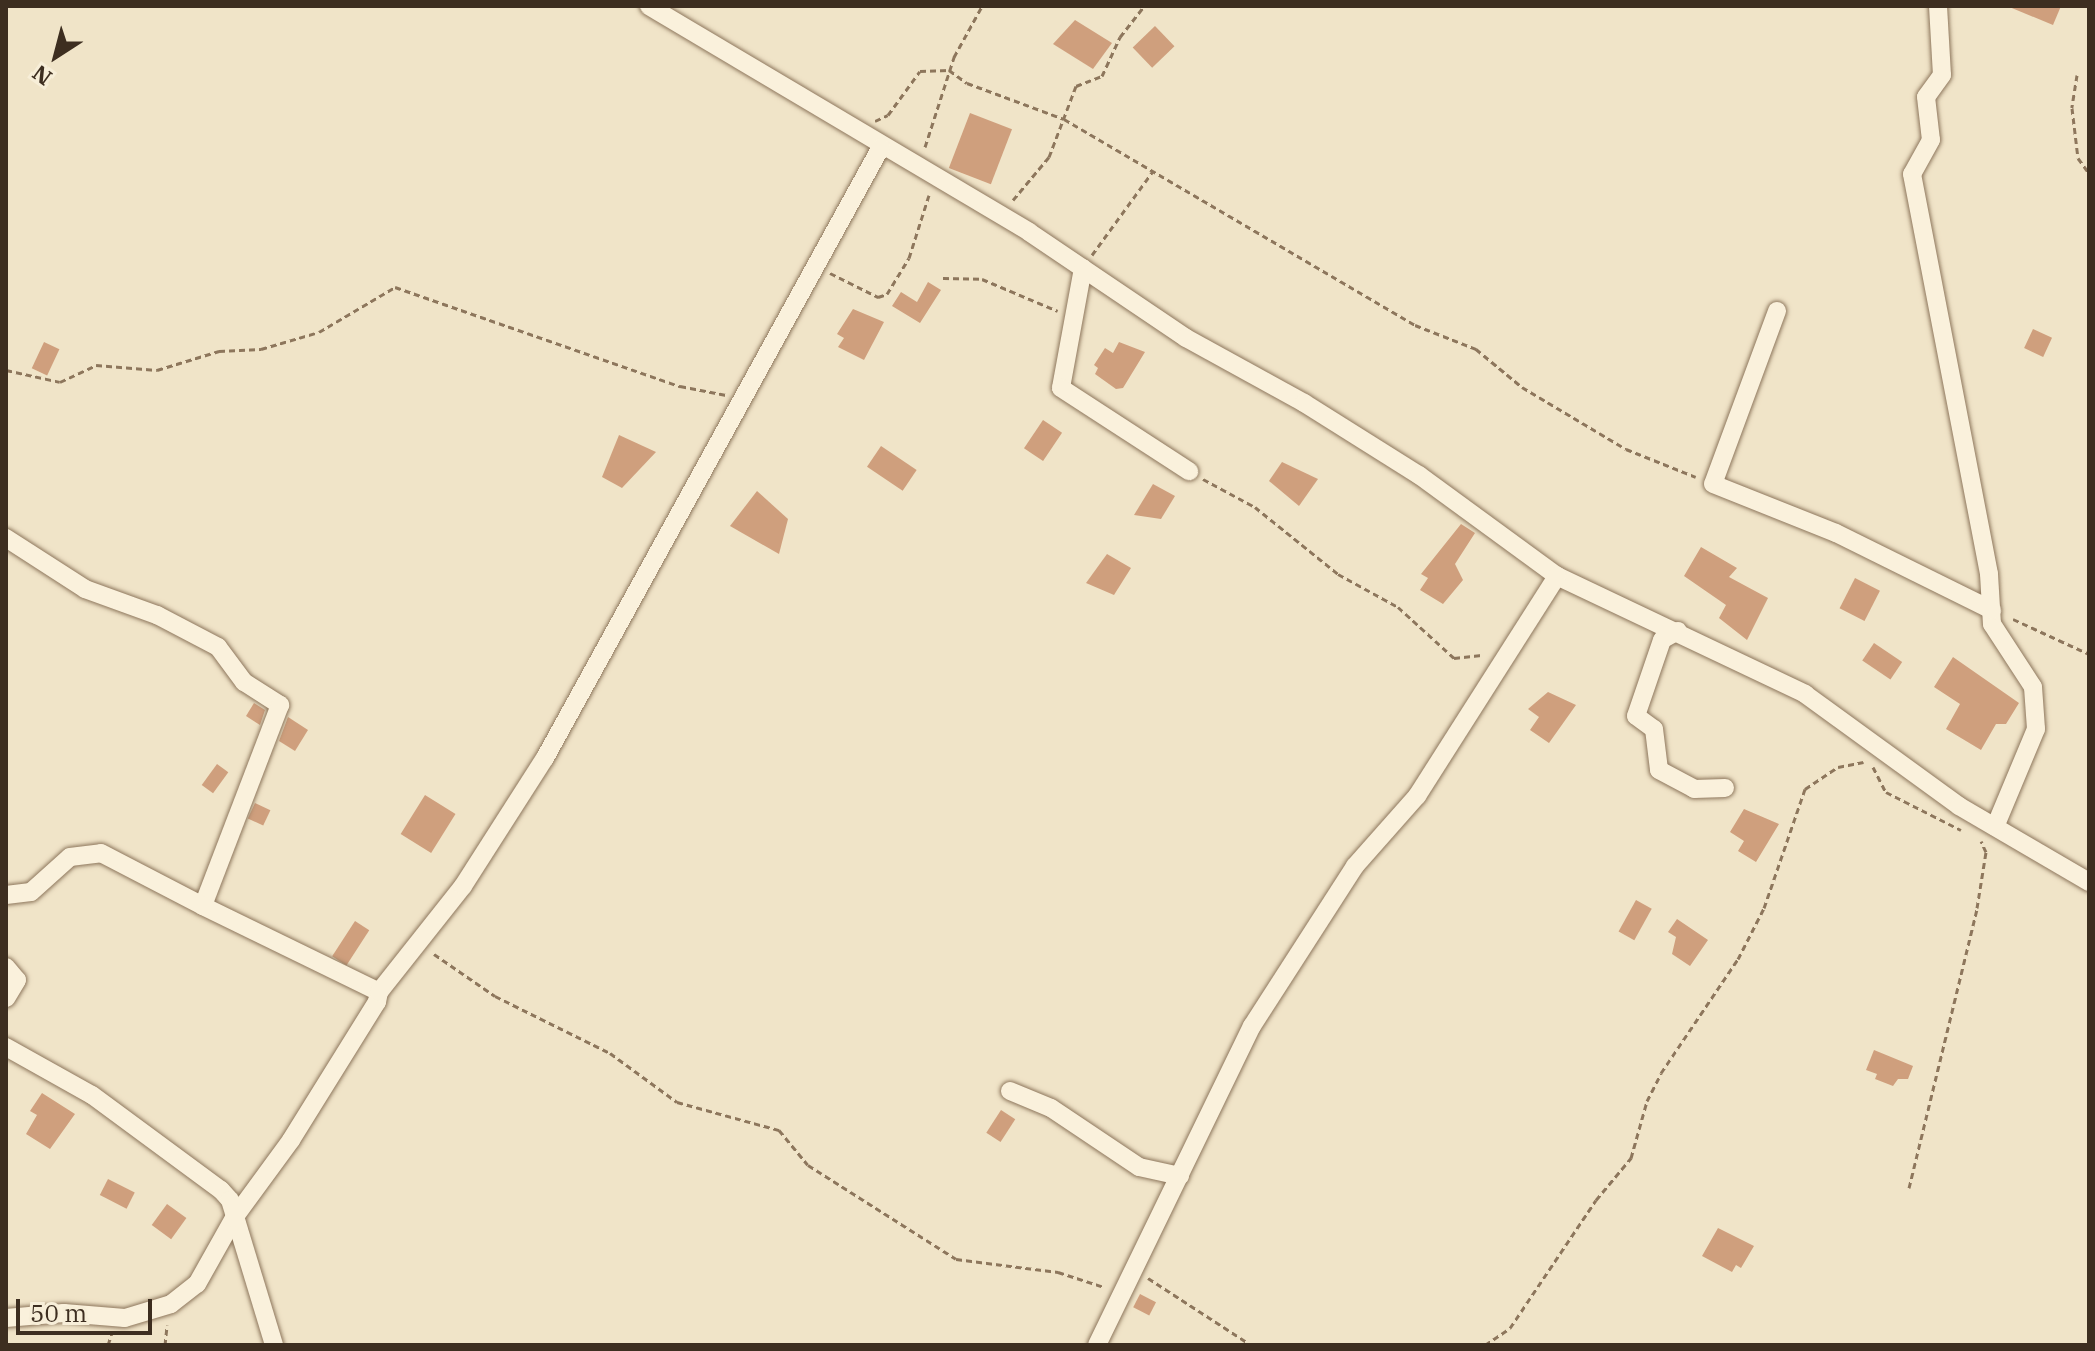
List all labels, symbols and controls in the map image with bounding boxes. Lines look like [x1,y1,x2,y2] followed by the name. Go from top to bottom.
[16,16,96,96] north arrow
[26,59,57,93] text: N
[20,1283,156,1333] scale bar
[30,1297,87,1329] text: 50 m

